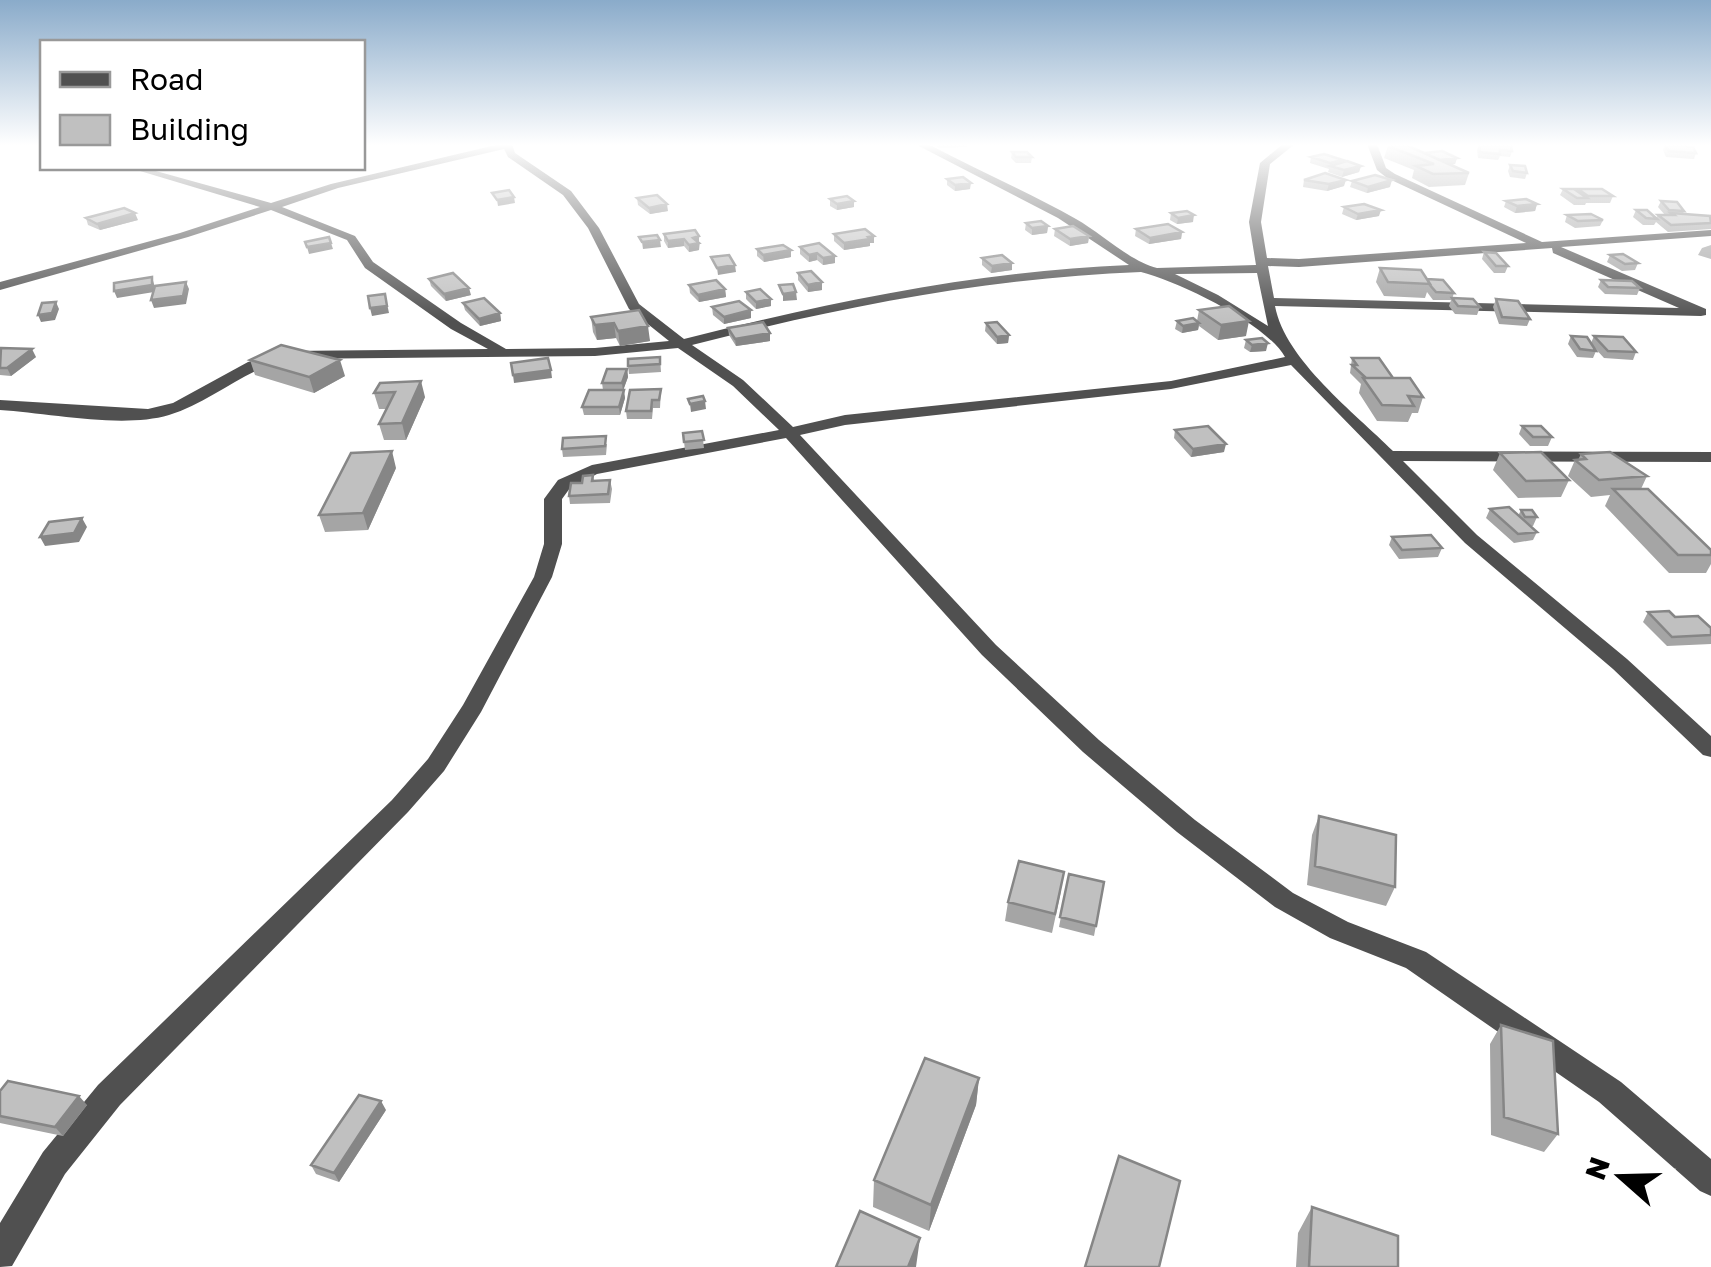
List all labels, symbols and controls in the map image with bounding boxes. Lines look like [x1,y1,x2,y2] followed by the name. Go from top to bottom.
[40,40,365,170] legend
[130,61,204,97] text: Road
[130,111,249,147] text: Building
[1571,1127,1671,1227] north arrow
[1578,1153,1616,1184] text: N

